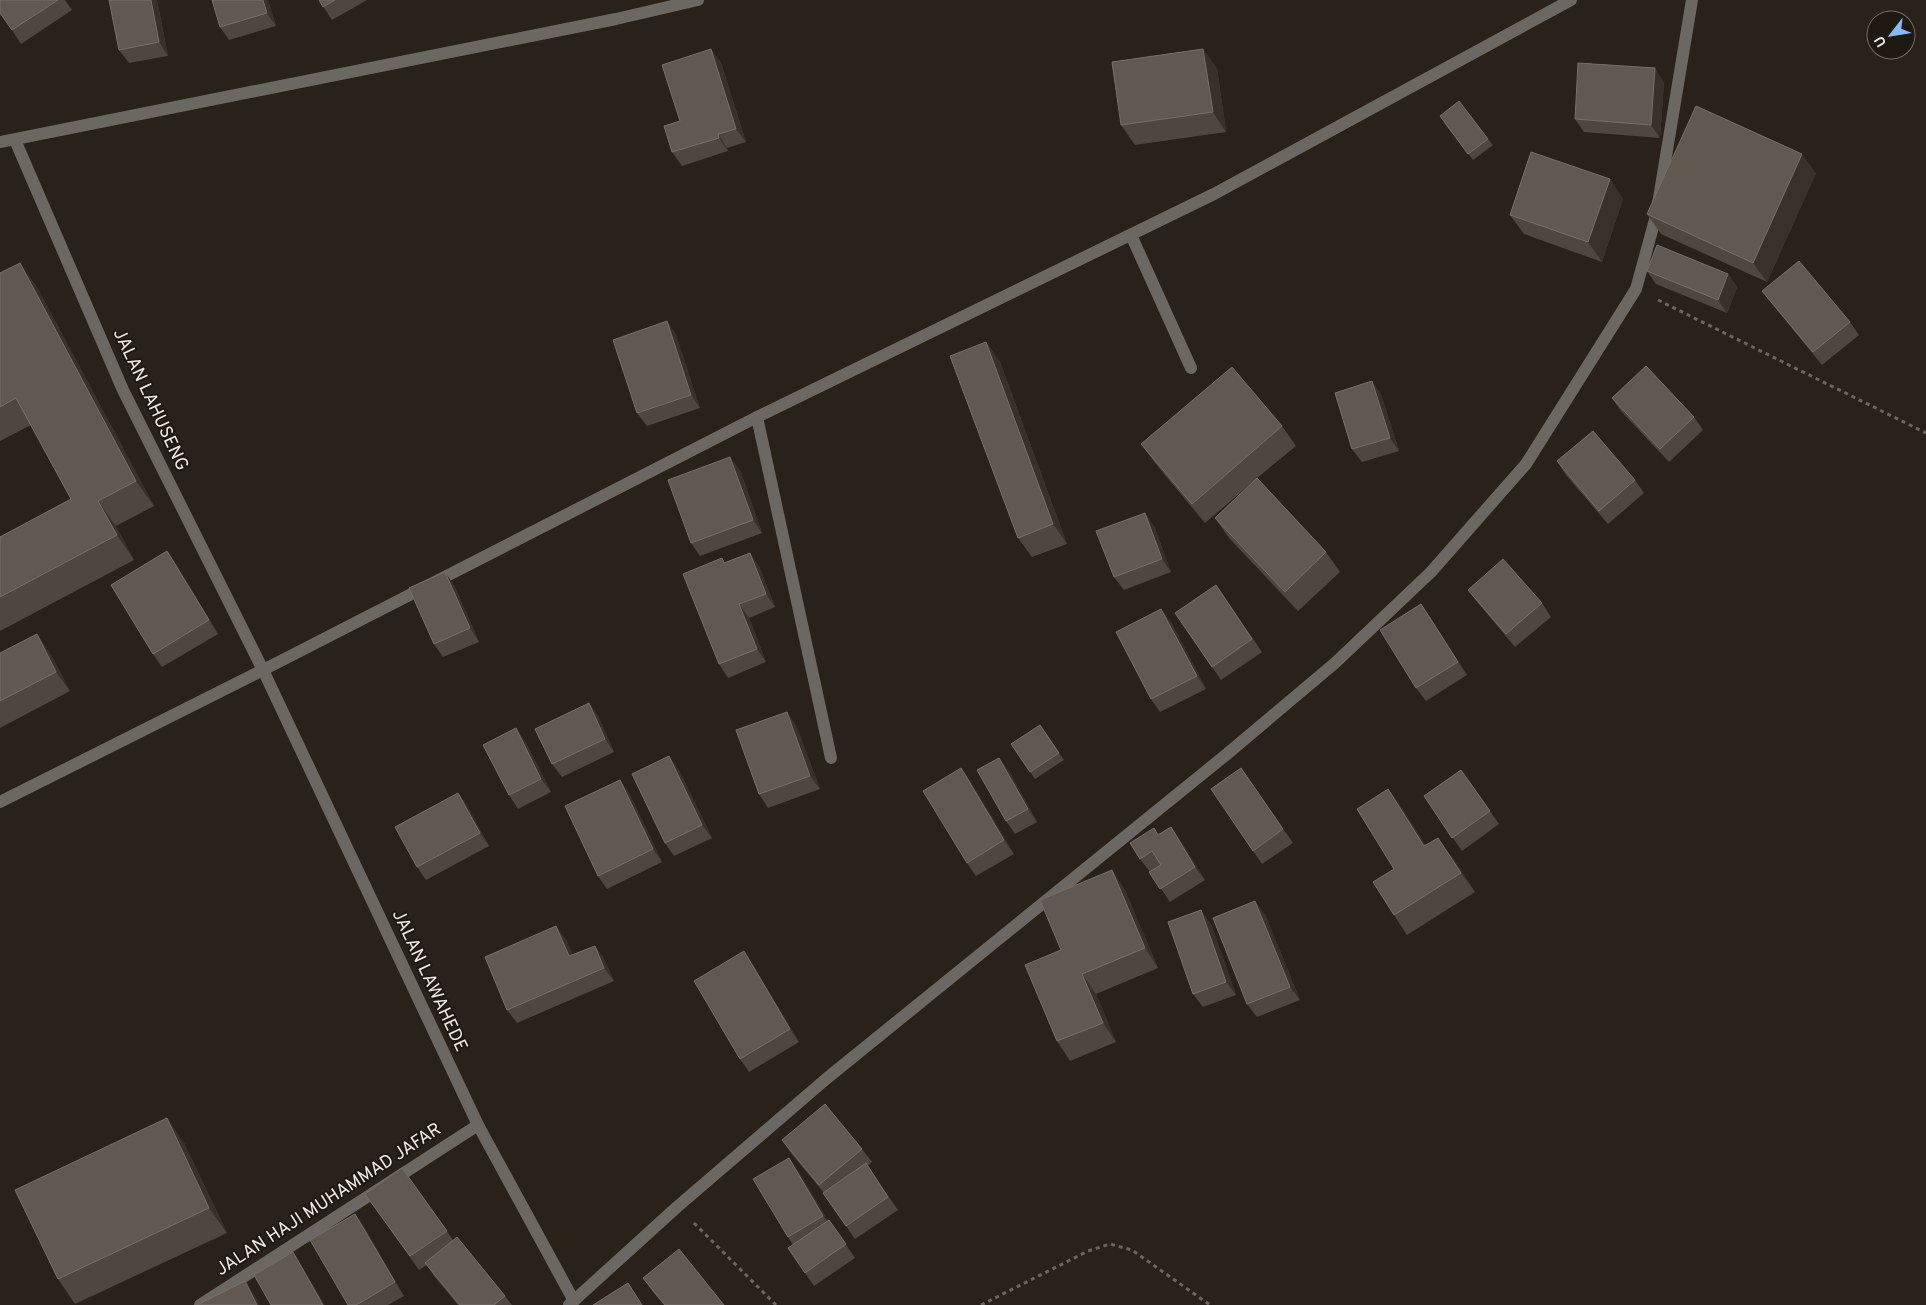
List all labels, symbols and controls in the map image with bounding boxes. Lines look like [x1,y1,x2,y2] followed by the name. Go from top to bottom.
[1866,10,1916,60] north arrow
[1871,32,1891,50] text: U
[107,325,193,475] street label: JALAN LAHUSENG
[386,906,472,1056] street label: JALAN LAWAHEDE
[212,1118,446,1282] street label: JALAN HAJI MUHAMMAD JAFAR

